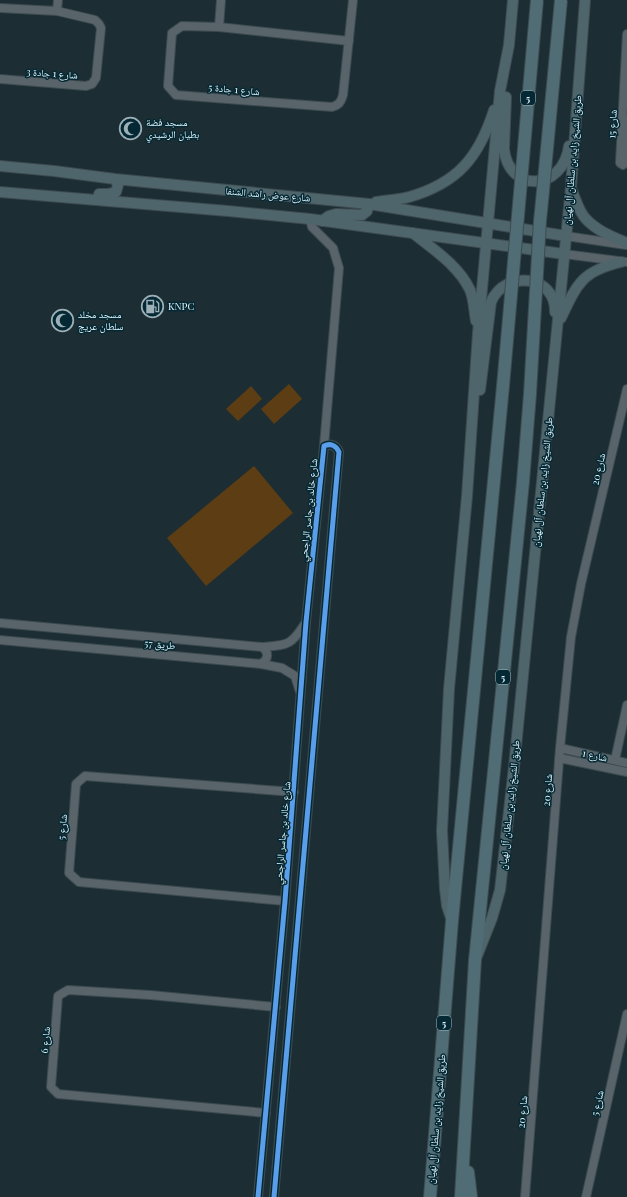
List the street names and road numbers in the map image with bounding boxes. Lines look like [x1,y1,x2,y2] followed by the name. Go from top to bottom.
[26,64,79,82] street label: شارع 1 جادة 3
[208,80,261,98] street label: شارع 1 جادة 5
[521,91,535,105] road number: 5
[559,94,585,226] street label: طريق الشيخ زايد بن سلطان آل نهيان
[604,109,620,139] street label: شارع 15
[225,183,311,205] street label: شارع عوض راشد الشنفا
[528,416,556,548] street label: طريق الشيخ زايد بن سلطان آل نهيان
[588,451,609,486] street label: شارع 20
[296,457,322,562] street label: شارع خالد بن جاسر الراجحي
[144,636,177,652] street label: طريق 57
[496,670,510,684] road number: 5
[495,739,523,871] street label: طريق الشيخ زايد بن سلطان آل نهيان
[581,746,609,765] street label: شارع 1
[539,773,555,807] street label: شارع 20
[271,780,295,885] street label: شارع خالد بن جاسر الراجحي
[54,813,70,840] street label: شارع 5
[437,1016,451,1030] road number: 5
[37,1026,53,1054] street label: شارع 6
[423,1053,449,1185] street label: طريق الشيخ زايد بن سلطان آل نهيان
[587,1089,607,1117] street label: شارع 5
[514,1095,530,1129] street label: شارع 20

